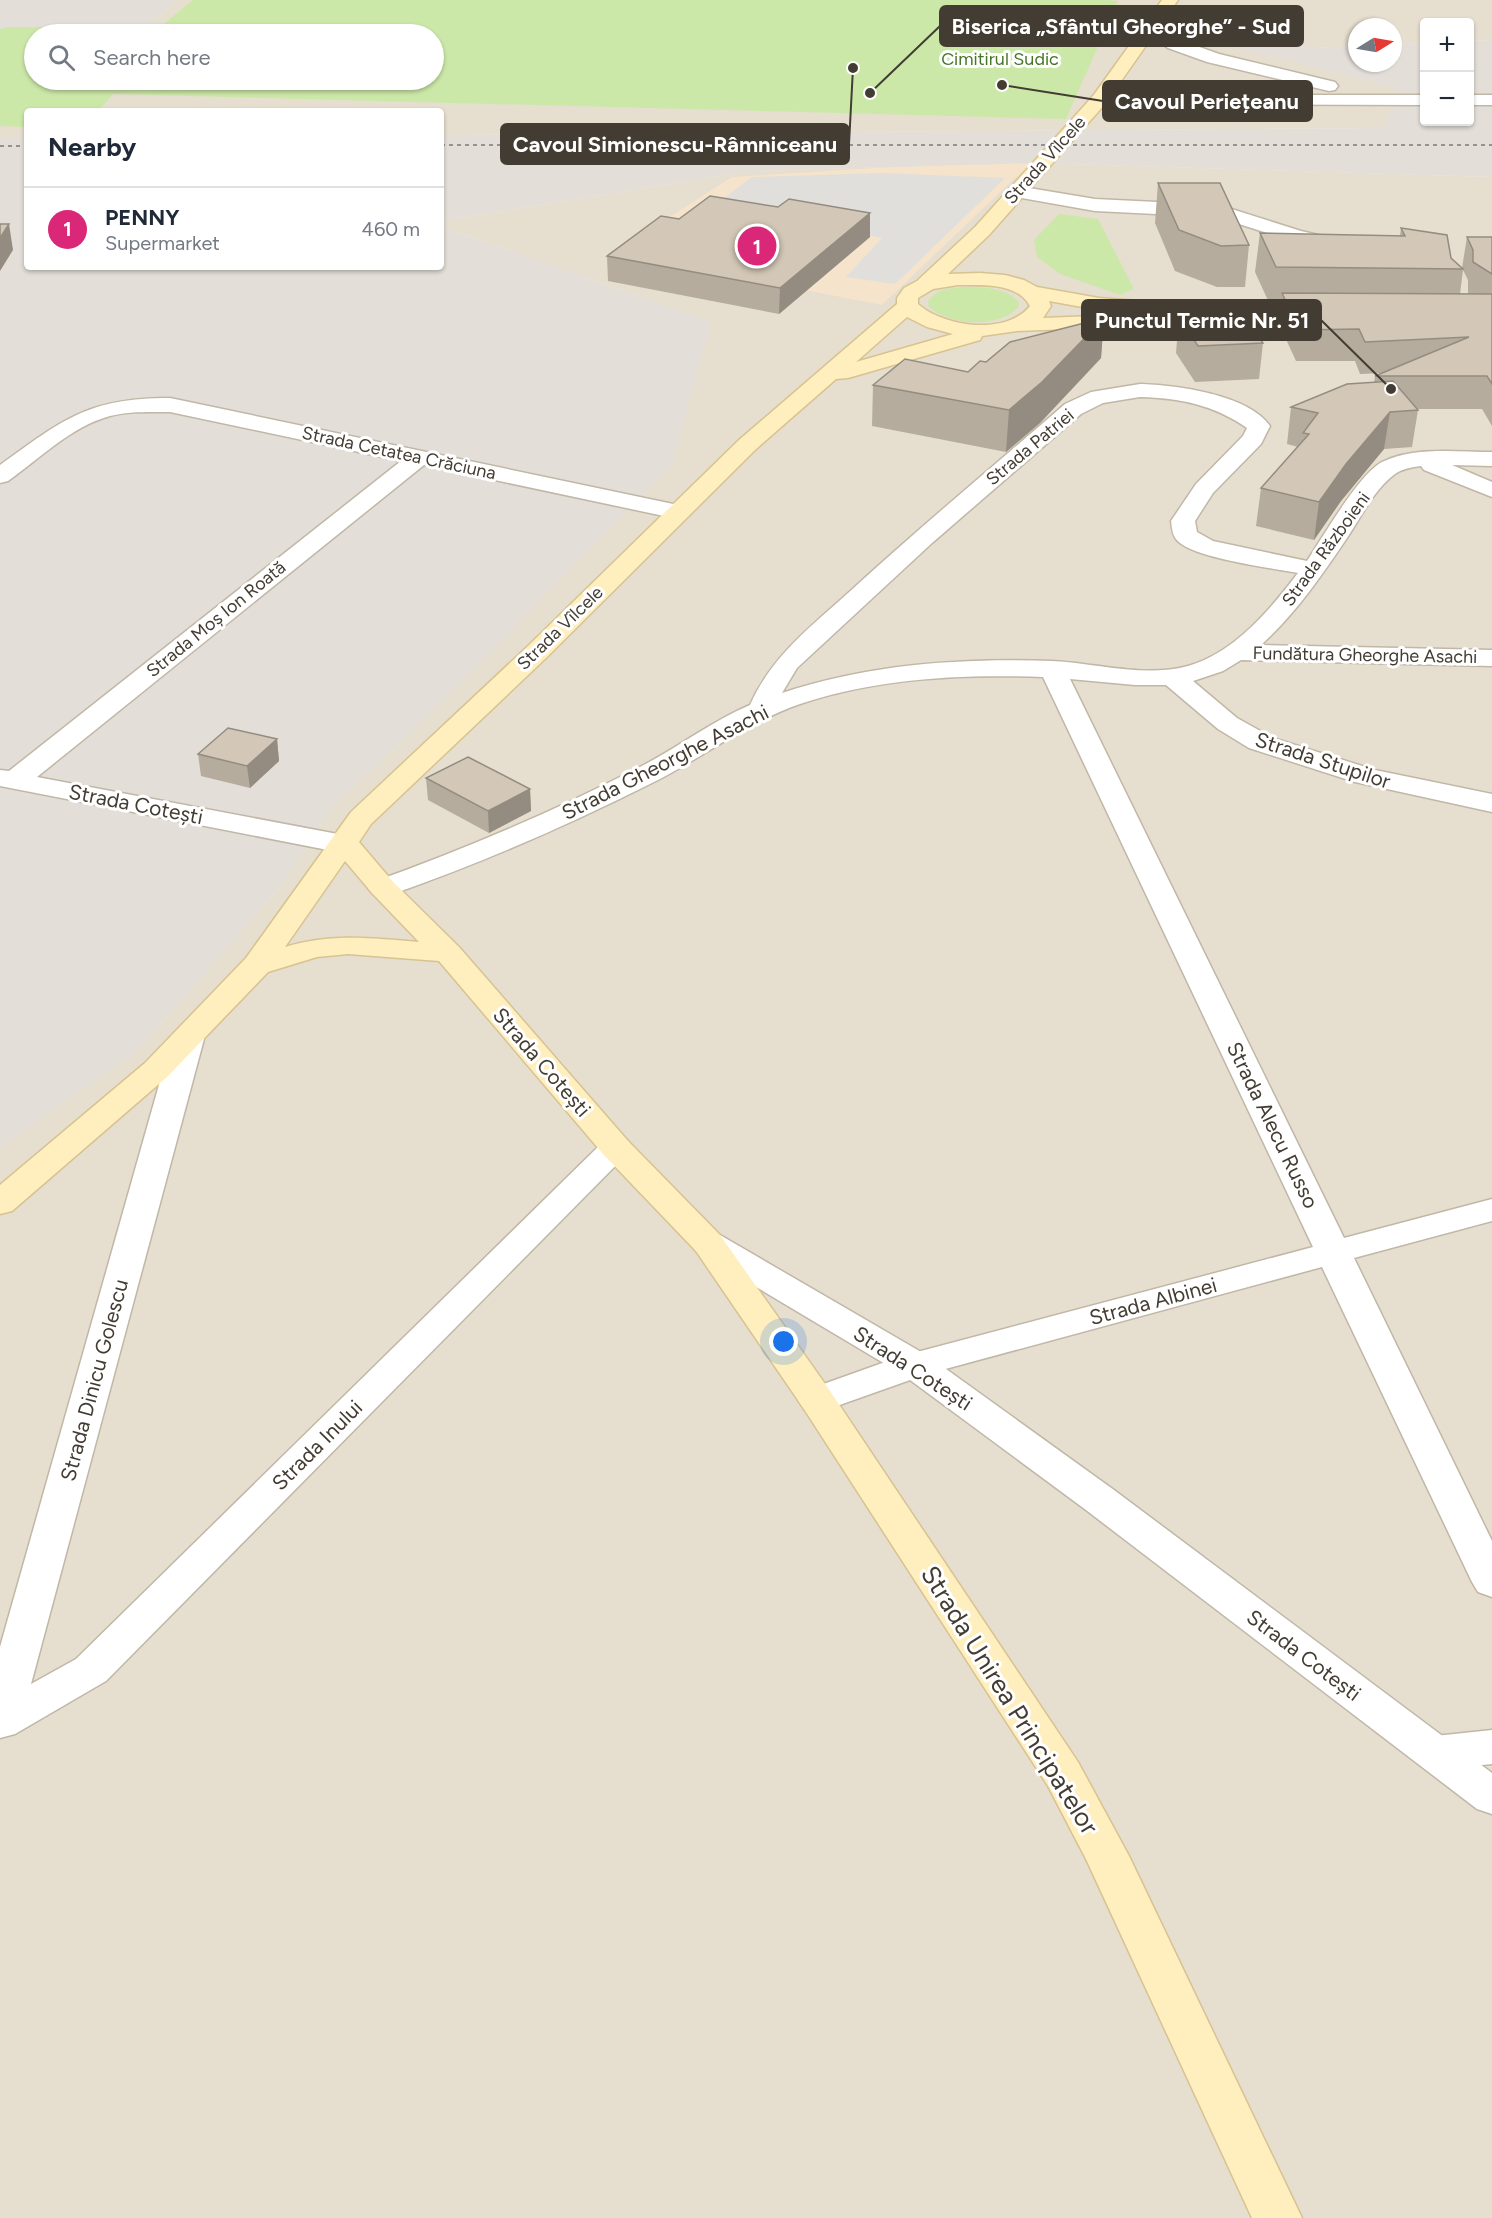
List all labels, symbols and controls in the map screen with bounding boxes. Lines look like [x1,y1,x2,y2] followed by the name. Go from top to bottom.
[940,6,1303,46] callout: Biserica „Sfântul Gheorghe” - Sud
[951,13,1291,40] text: Biserica „Sfântul Gheorghe” - Sud
[1348,18,1402,72] north arrow
[1420,18,1474,126] map controls
[1420,18,1474,72] button: +
[24,24,444,90] search box
[45,41,78,74] icon: search
[93,44,211,71] text: Search here
[941,48,1059,70] park label: Cimitirul Sudic
[1420,72,1474,126] button: −
[1103,81,1312,121] callout: Cavoul Periețeanu
[1115,88,1299,115] text: Cavoul Periețeanu
[1000,111,1091,209] street label: Strada Vîlcele
[501,124,849,164] callout: Cavoul Simionescu-Râmniceanu
[48,131,136,163] text: Nearby
[513,131,837,158] text: Cavoul Simionescu-Râmniceanu
[105,204,179,231] text: PENNY
[63,217,72,241] text: 1
[361,217,420,241] text: 460 m
[738,224,777,268] pin: 1
[105,231,220,255] text: Supermarket
[1082,300,1321,340] callout: Punctul Termic Nr. 51
[1095,307,1309,334] text: Punctul Termic Nr. 51
[982,404,1078,490] street label: Strada Patriei
[300,422,498,484] street label: Strada Cetatea Crăciuna
[1277,488,1375,610] street label: Strada Războieni
[142,556,290,682] street label: Strada Moș Ion Roată
[512,581,608,675] street label: Strada Vîlcele
[1253,642,1477,668] street label: Fundătura Gheorghe Asachi
[557,699,773,825] street label: Strada Gheorghe Asachi
[1252,726,1394,794] street label: Strada Stupilor
[67,779,205,829] street label: Strada Cotești
[488,1002,596,1122] street label: Strada Cotești
[1222,1038,1324,1212] street label: Strada Alecu Russo
[1087,1272,1219,1330] street label: Strada Albinei
[55,1276,133,1484] street label: Strada Dinicu Golescu
[849,1320,977,1416] street label: Strada Cotești
[769,1327,798,1356] your location
[267,1395,367,1495] street label: Strada Inului
[914,1560,1106,1840] street label: Strada Unirea Principatelor
[1242,1604,1366,1706] street label: Strada Cotești

